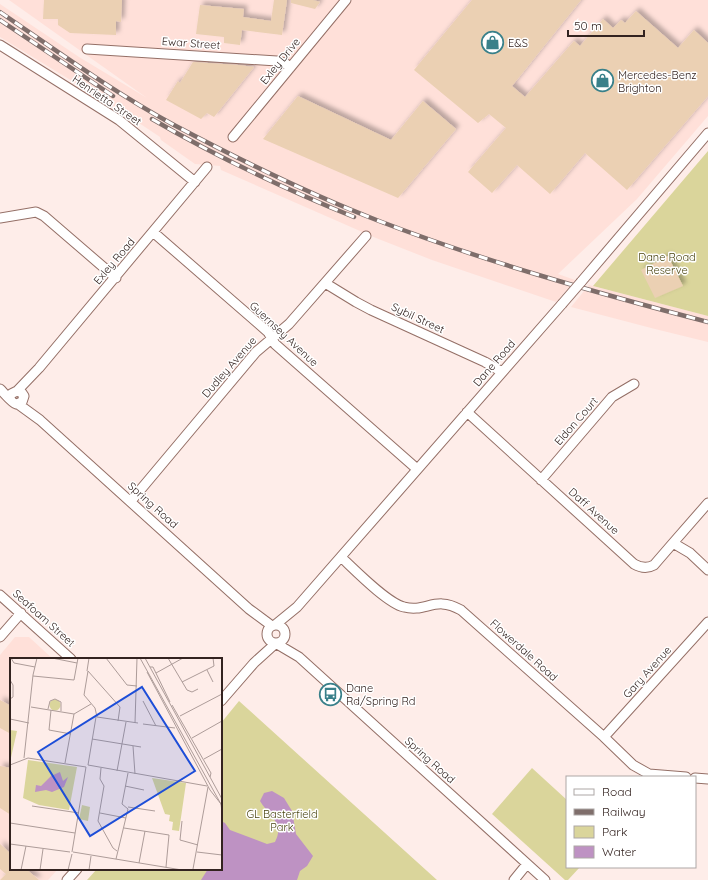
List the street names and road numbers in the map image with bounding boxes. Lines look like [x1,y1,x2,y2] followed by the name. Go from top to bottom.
[161,34,221,52] street label: Ewar Street
[257,35,303,87] street label: Exley Drive
[70,72,144,128] street label: Henrietta Street
[90,235,138,287] street label: Exley Road
[247,299,321,369] street label: Guernsey Avenue
[389,300,447,337] street label: Sybil Street
[199,334,259,400] street label: Dudley Avenue
[470,337,518,389] street label: Dane Road
[551,394,601,448] street label: Eldon Court
[125,479,181,531] street label: Spring Road
[566,485,622,537] street label: Daff Avenue
[10,586,78,650] street label: Seafoam Street
[487,616,561,684] street label: Flowerdale Road
[620,643,674,701] street label: Gary Avenue
[402,734,458,786] street label: Spring Road

